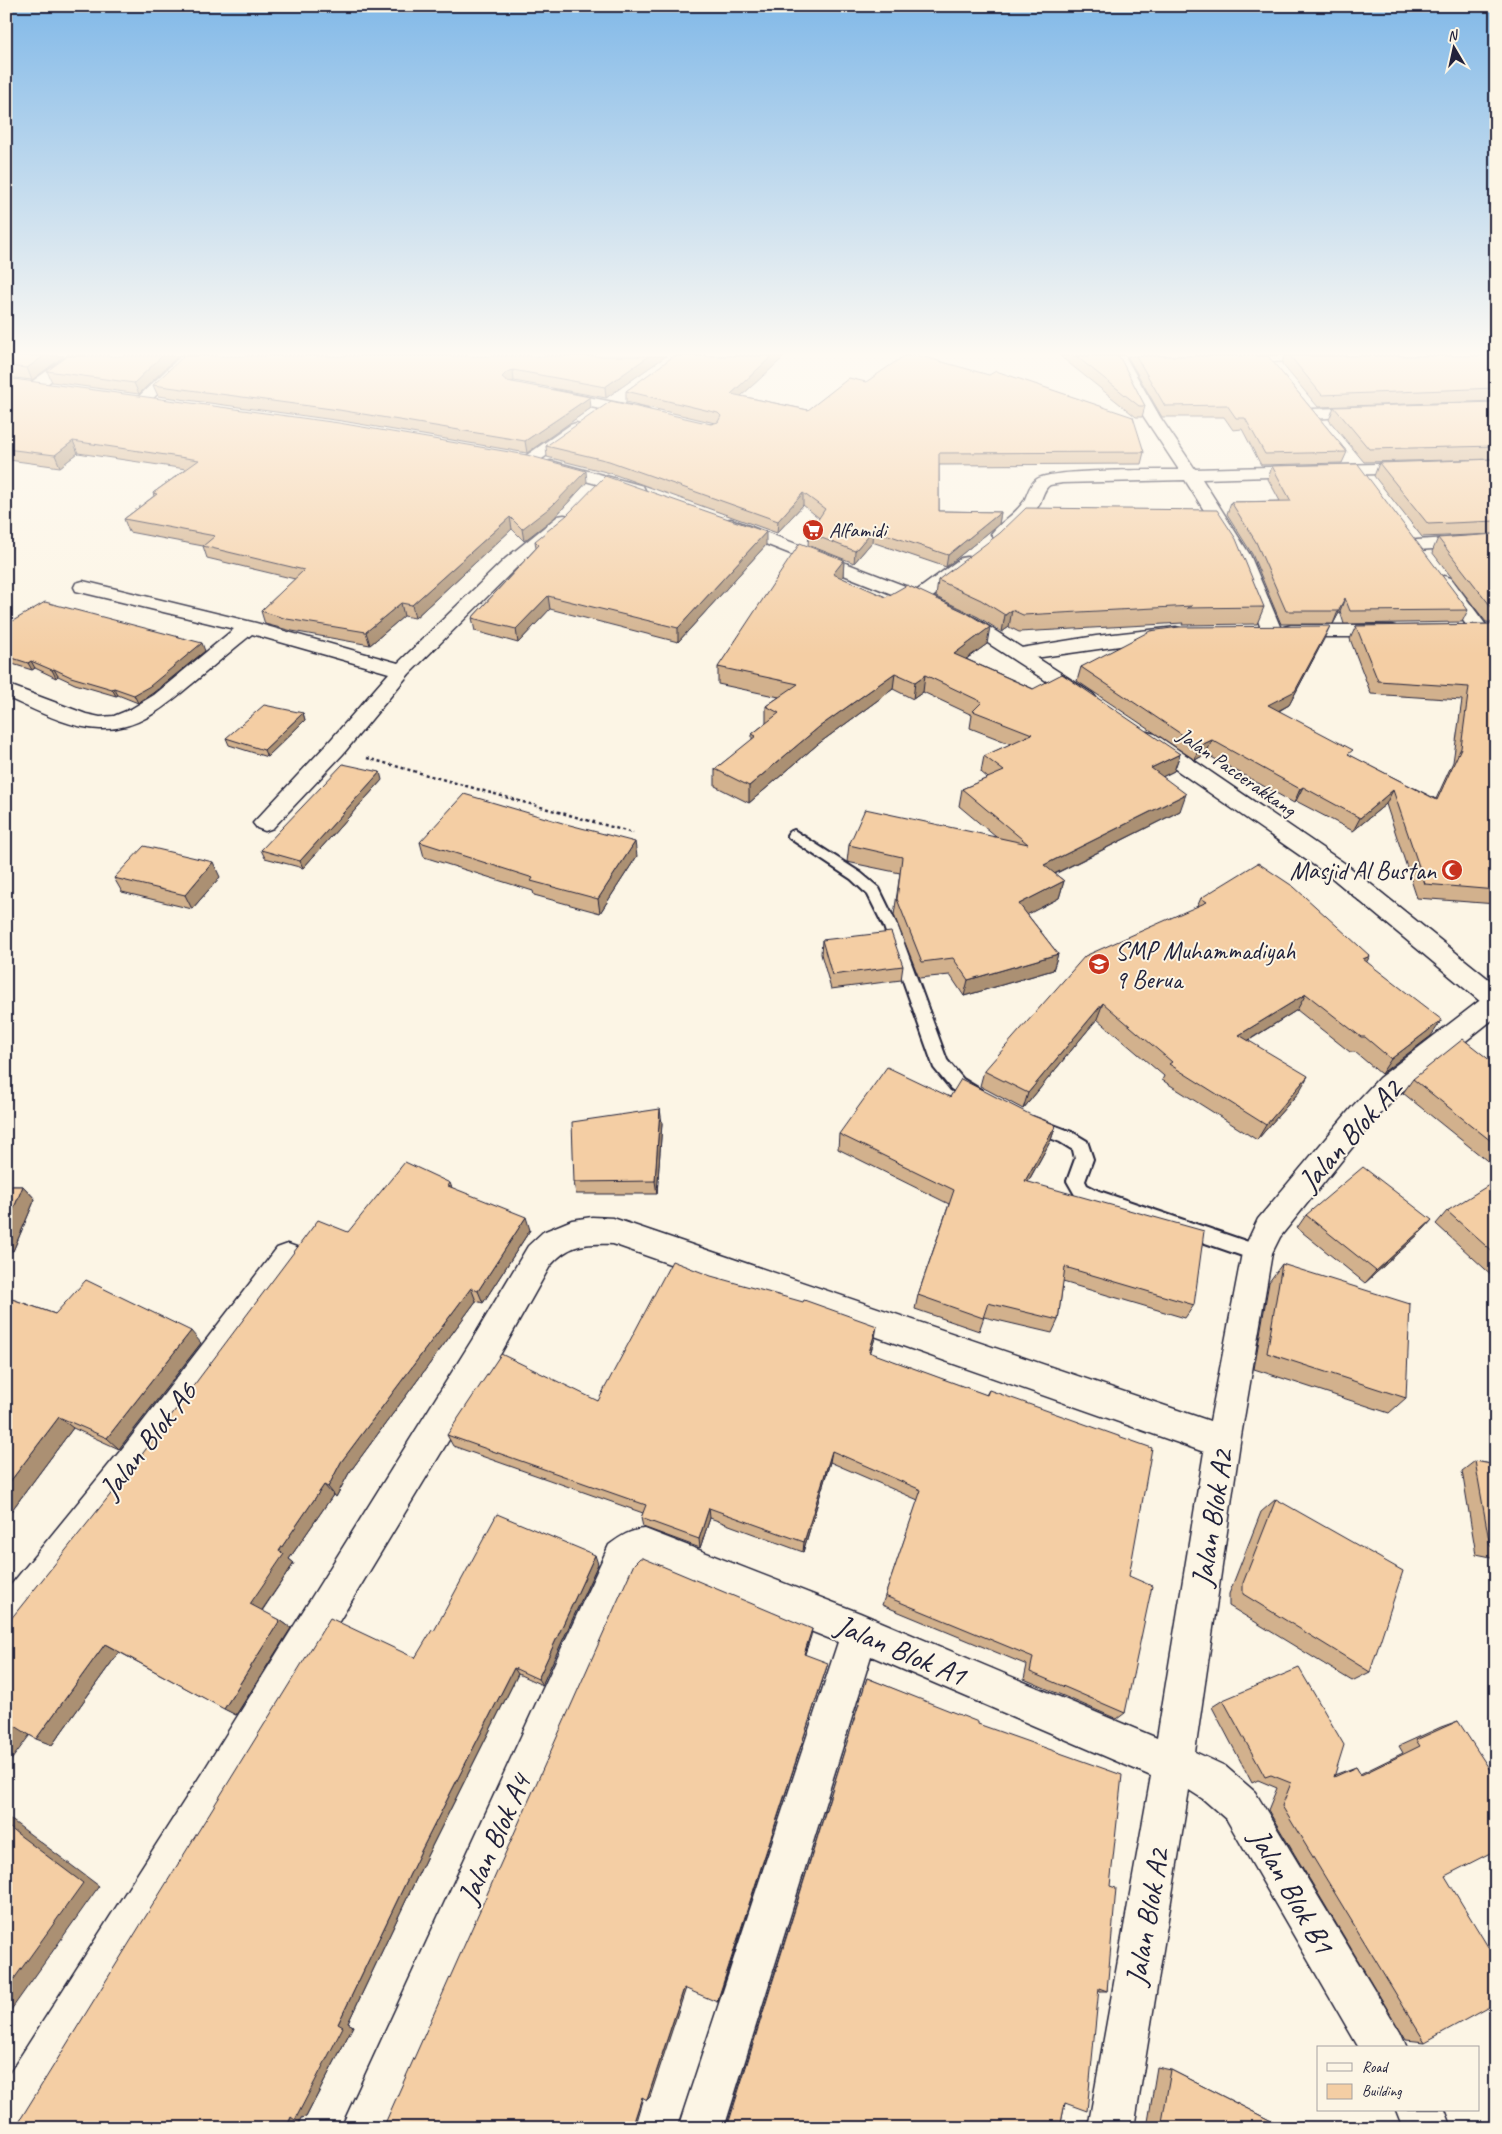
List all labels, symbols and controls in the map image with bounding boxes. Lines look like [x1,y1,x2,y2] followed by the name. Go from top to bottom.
[1430,22,1480,72] north arrow
[1446,26,1460,45] text: N
[829,517,889,543] place label: Alfamidi
[801,518,825,542] supermarket icon: Alfamidi
[1172,721,1302,823] street label: Jalan Paccerakkang
[1290,855,1437,887] place label: Masjid Al Bustan
[1440,858,1464,882] mosque icon: Masjid Al Bustan
[1115,935,1296,996] place label: SMP Muhammadiyah 9 Berua
[1087,952,1111,976] school or university icon: SMP Muhammadiyah 9 Berua
[1288,1069,1412,1200] street label: Jalan Blok A2
[89,1373,206,1508] street label: Jalan Blok A6
[1182,1445,1242,1591] street label: Jalan Blok A2
[828,1605,973,1695] street label: Jalan Blok A1
[448,1766,540,1911] street label: Jalan Blok A4
[1240,1820,1344,1962] street label: Jalan Blok B1
[1116,1843,1178,1990] street label: Jalan Blok A2
[1317,2046,1480,2112] legend
[1362,2058,1389,2077] text: Road
[1362,2082,1402,2101] text: Building

